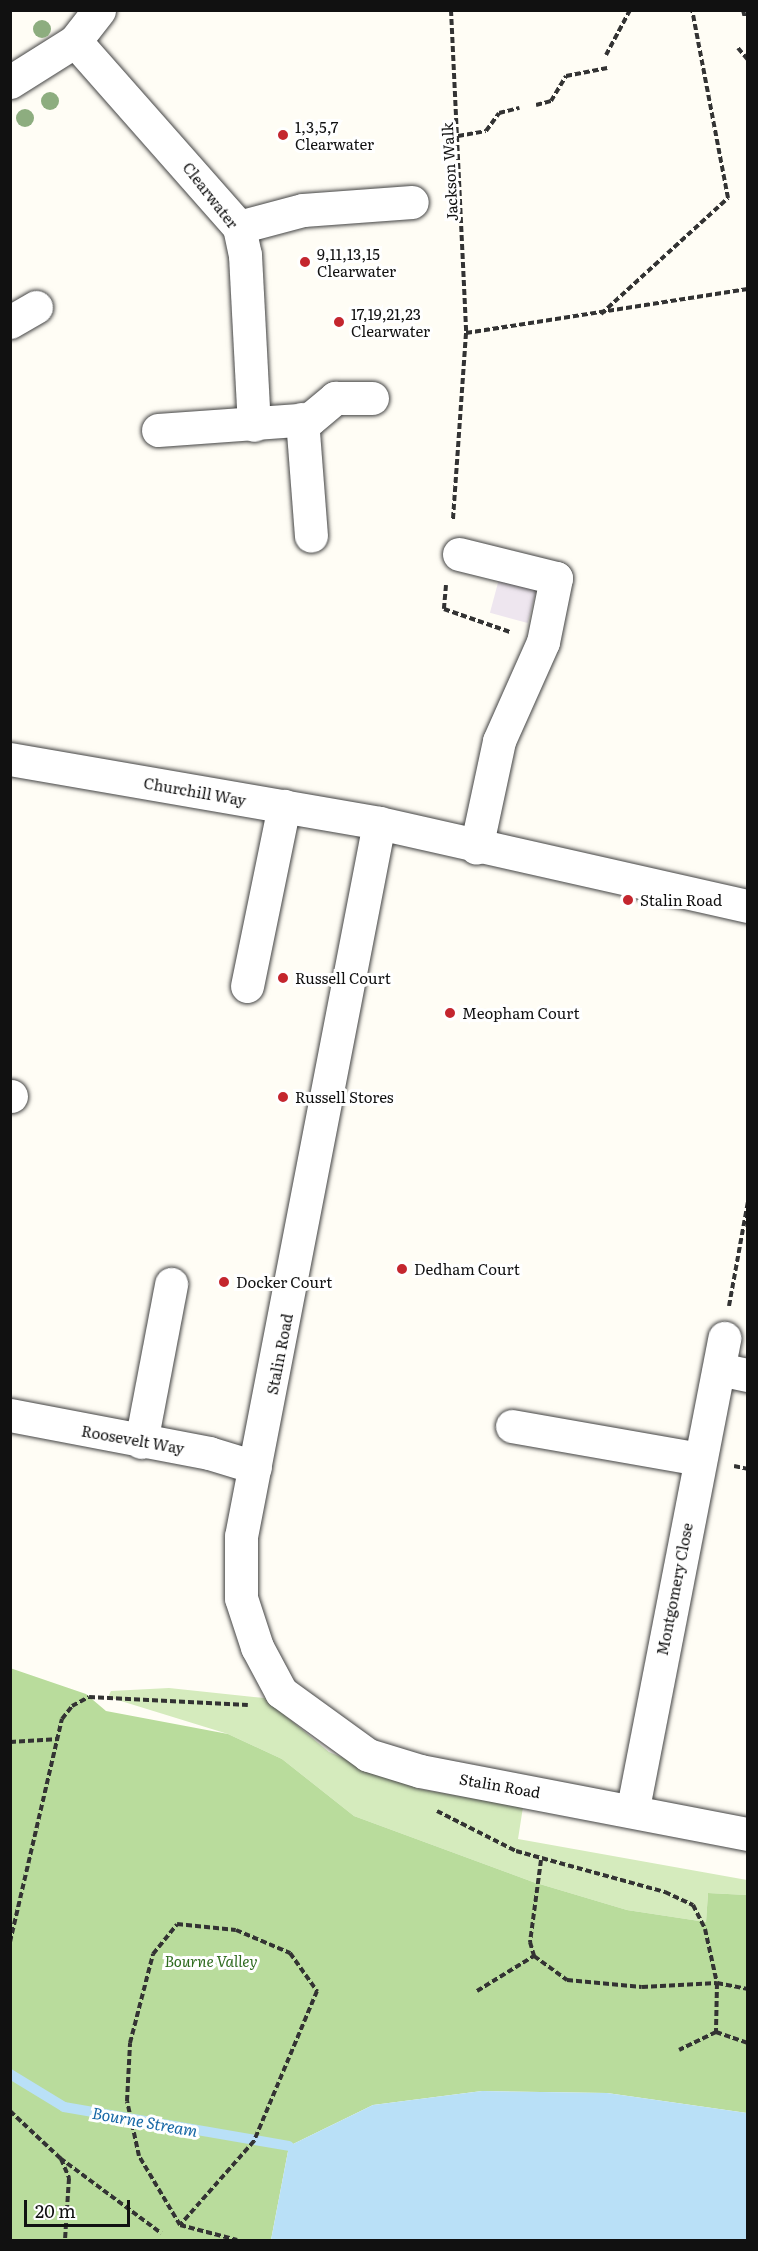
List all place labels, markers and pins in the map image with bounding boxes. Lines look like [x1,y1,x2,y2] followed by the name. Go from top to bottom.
[295,117,374,152] place label: 1,3,5,7 Clearwater
[276,128,290,142] marker: 1,3,5,7 Clearwater
[317,244,396,279] place label: 9,11,13,15 Clearwater
[298,255,312,269] marker: 9,11,13,15 Clearwater
[351,304,430,339] place label: 17,19,21,23 Clearwater
[332,315,346,329] marker: 17,19,21,23 Clearwater
[640,891,722,909] place label: Stalin Road
[621,893,635,907] marker: Stalin Road
[295,969,391,987] place label: Russell Court
[276,971,290,985] marker: Russell Court
[462,1004,579,1022] place label: Meopham Court
[443,1006,457,1020] marker: Meopham Court
[295,1088,394,1106] place label: Russell Stores
[276,1090,290,1104] marker: Russell Stores
[414,1260,520,1278] place label: Dedham Court
[395,1262,409,1276] marker: Dedham Court
[236,1273,332,1291] place label: Docker Court
[217,1275,231,1289] marker: Docker Court

